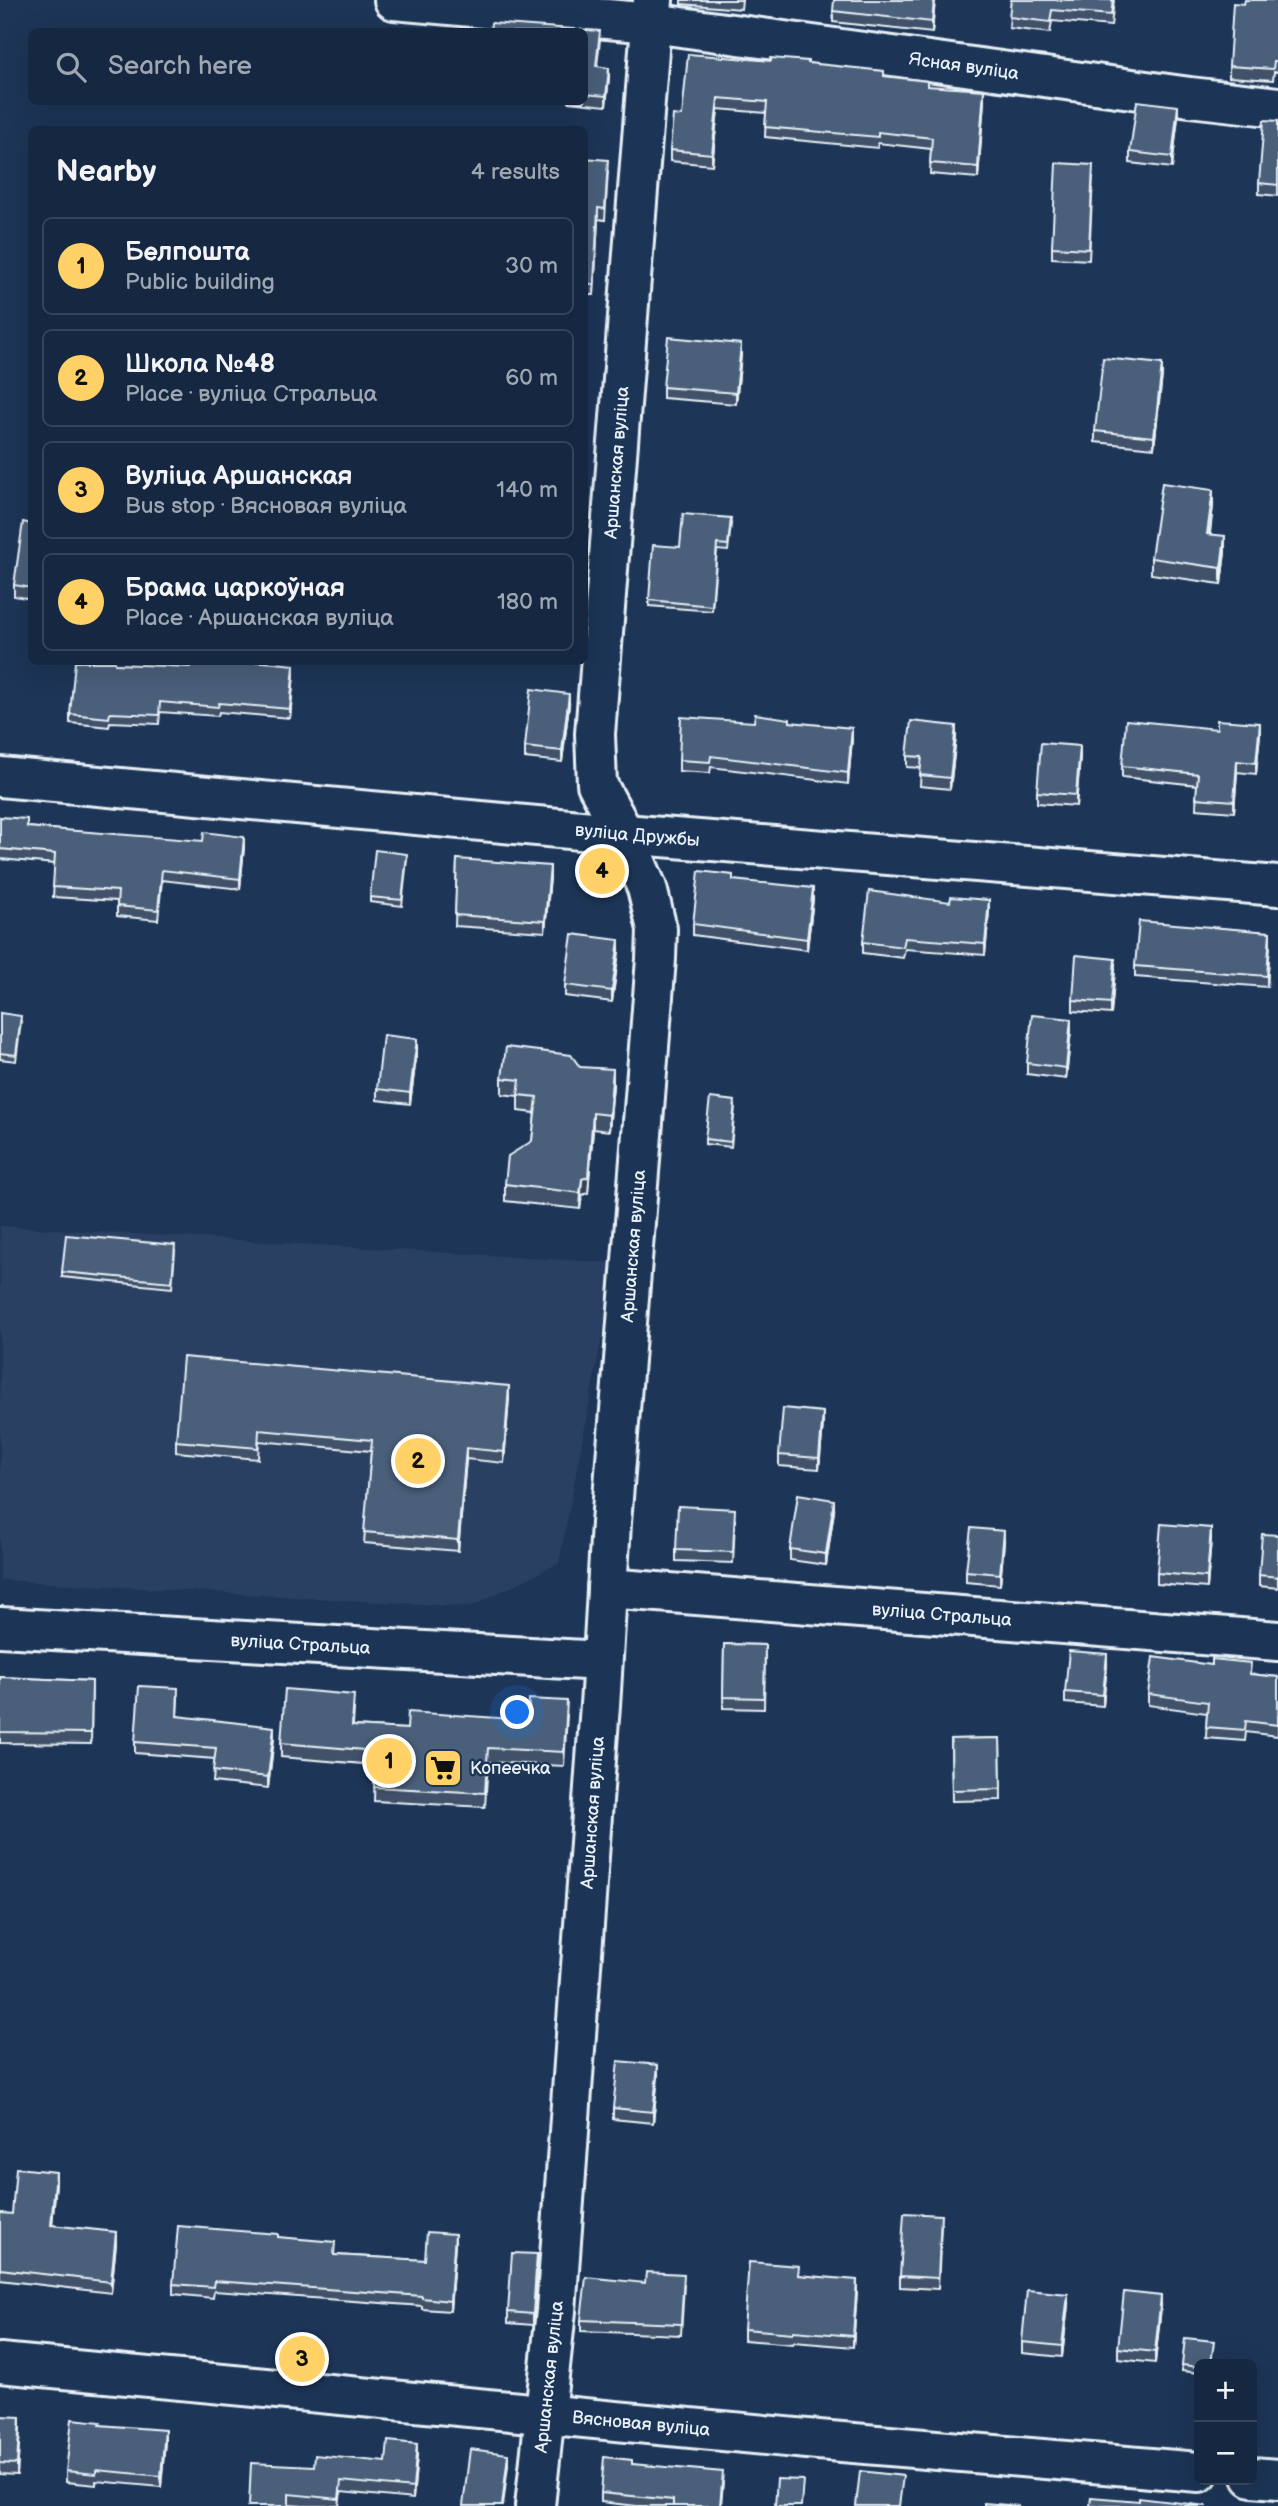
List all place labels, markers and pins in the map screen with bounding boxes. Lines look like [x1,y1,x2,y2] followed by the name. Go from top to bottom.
[579,845,625,897] pin: 4
[395,1435,441,1487] pin: 2
[366,1735,412,1787] pin: 1
[422,1747,464,1789] supermarket icon: Копеечка
[470,1758,551,1779] place label: Копеечка
[279,2333,325,2385] pin: 3

